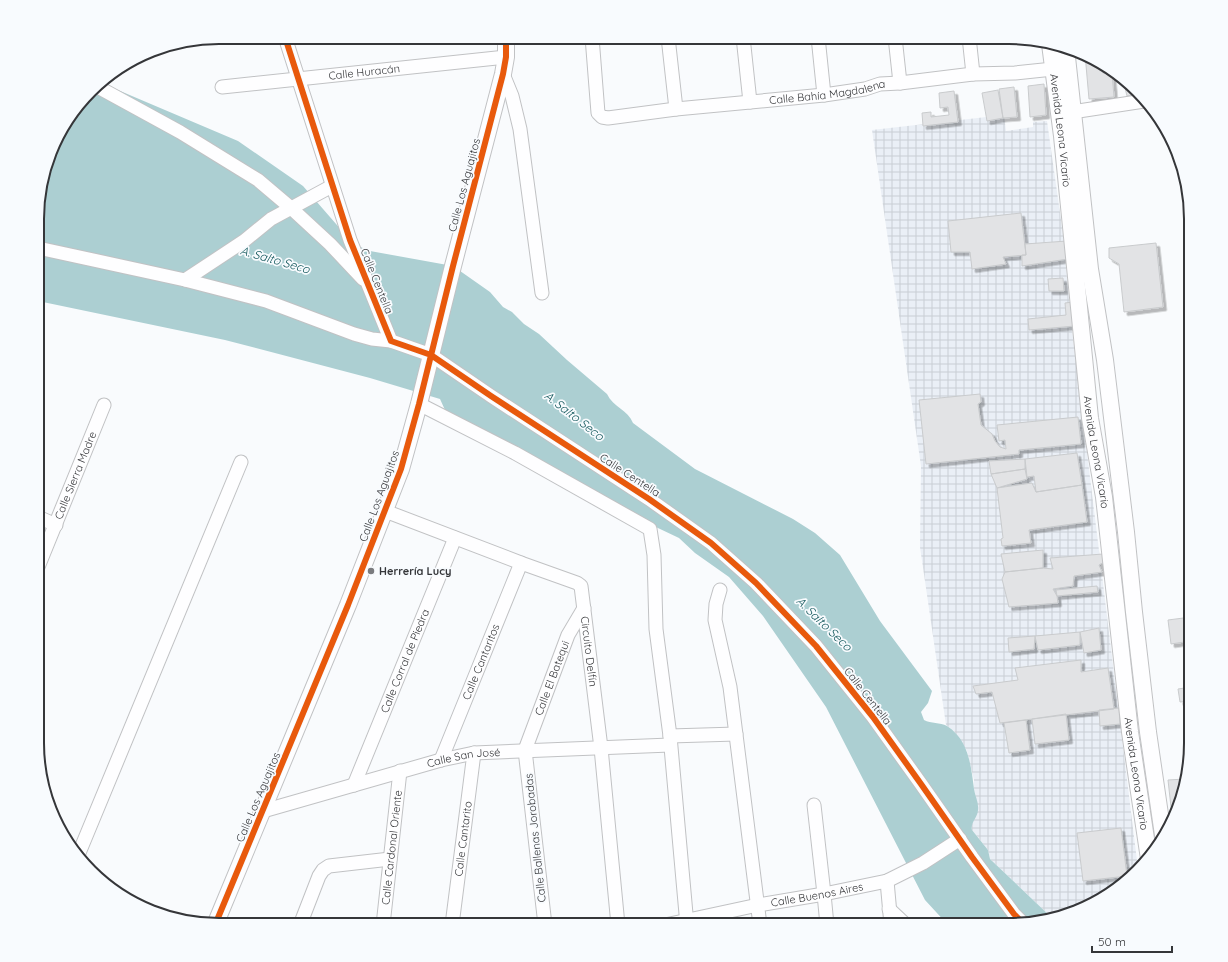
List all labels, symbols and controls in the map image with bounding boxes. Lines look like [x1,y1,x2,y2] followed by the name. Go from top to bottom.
[328,61,401,83] street label: Calle Huracán
[1047,73,1074,188] street label: Avenida Leona Vicario
[769,77,886,107] street label: Calle Bahía Magdalena
[445,137,483,233] street label: Calle Los Aguajitos
[239,242,312,277] water label: A. Salto Seco
[358,246,396,316] street label: Calle Centella
[542,388,608,444] water label: A. Salto Seco
[1081,395,1112,510] street label: Avenida Leona Vicario
[51,429,99,521] street label: Calle Sierra Madre
[356,448,402,544] street label: Calle Los Aguajitos
[597,450,663,500] street label: Calle Centella
[379,564,451,578] place label: Herrería Lucy
[366,566,376,576] marker: Herrería Lucy
[793,593,856,654] water label: A. Salto Seco
[377,607,432,715] street label: Calle Corral de Piedra
[578,616,600,687] street label: Circuito Delfín
[459,622,503,702] street label: Calle Cantaritos
[532,639,572,717] street label: Calle El Batequi
[841,664,895,728] street label: Calle Centella
[1121,716,1152,831] street label: Avenida Leona Vicario
[425,745,501,771] street label: Calle San José
[233,750,283,844] street label: Calle Los Aguajitos
[521,773,549,903] street label: Calle Ballenas Jorobadas
[378,789,405,906] street label: Calle Cardonal Oriente
[451,800,475,877] street label: Calle Cantarito
[770,879,864,910] street label: Calle Buenos Aires
[1092,928,1172,954] scale bar
[1098,934,1126,949] text: 50 m

